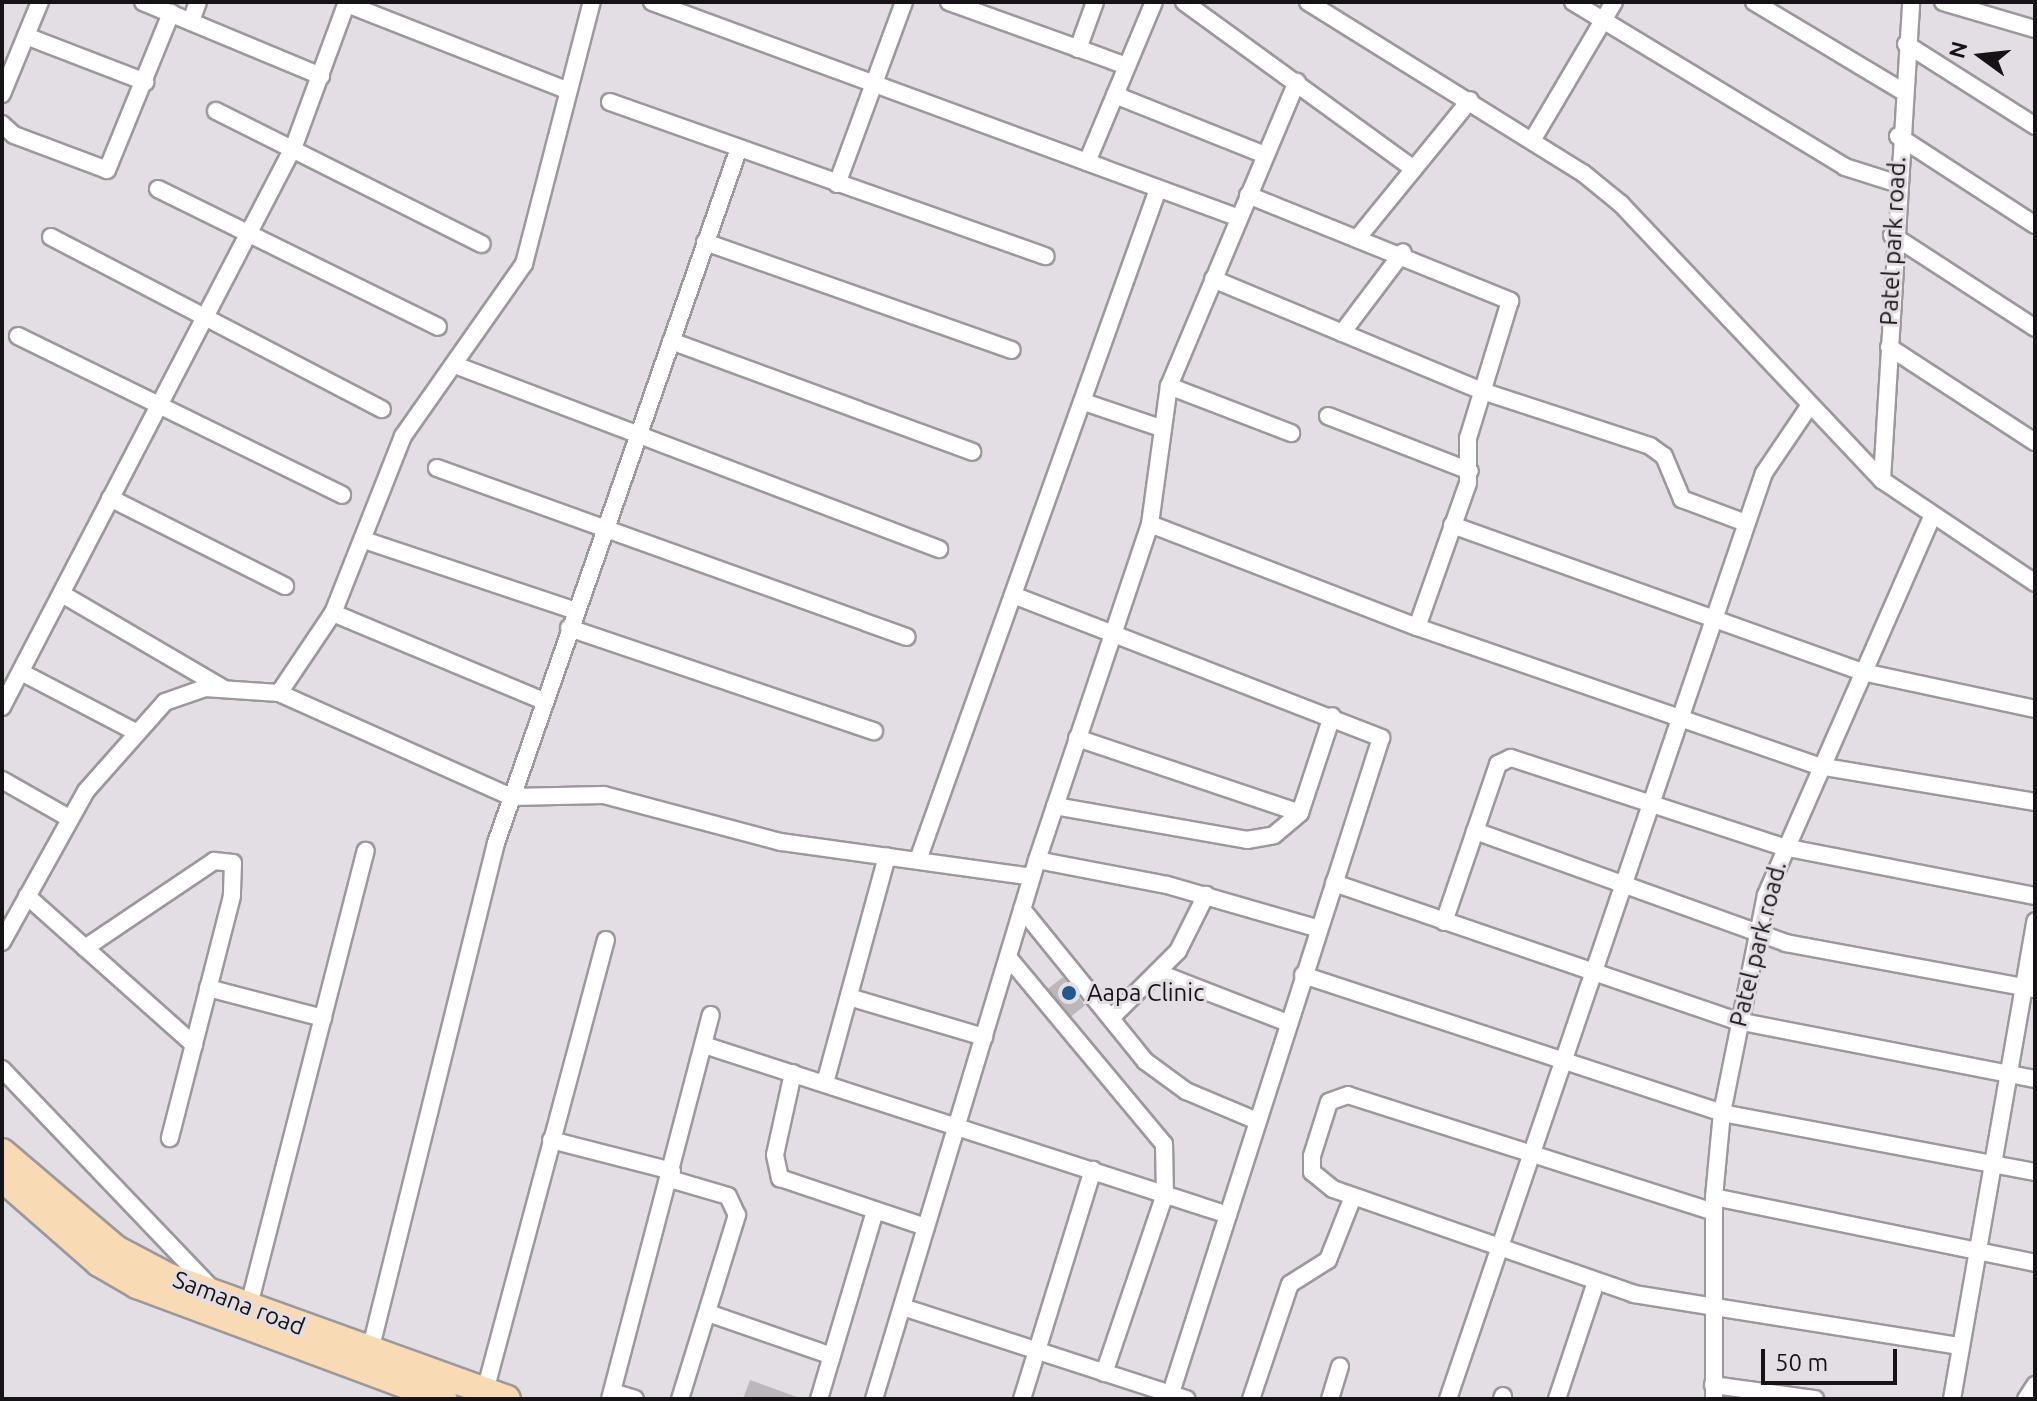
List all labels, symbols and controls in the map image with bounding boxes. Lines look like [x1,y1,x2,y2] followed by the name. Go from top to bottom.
[1941,16,2021,96] north arrow
[1943,39,1972,61] text: N
[1874,156,1912,326] street label: Patel park road.
[1724,858,1792,1030] street label: Patel park road.
[1087,979,1204,1007] place label: Aapa Clinic
[1058,982,1080,1004] marker: Aapa Clinic
[169,1265,309,1341] street label: Samana road
[1765,1333,1901,1383] scale bar
[1775,1349,1828,1376] text: 50 m

